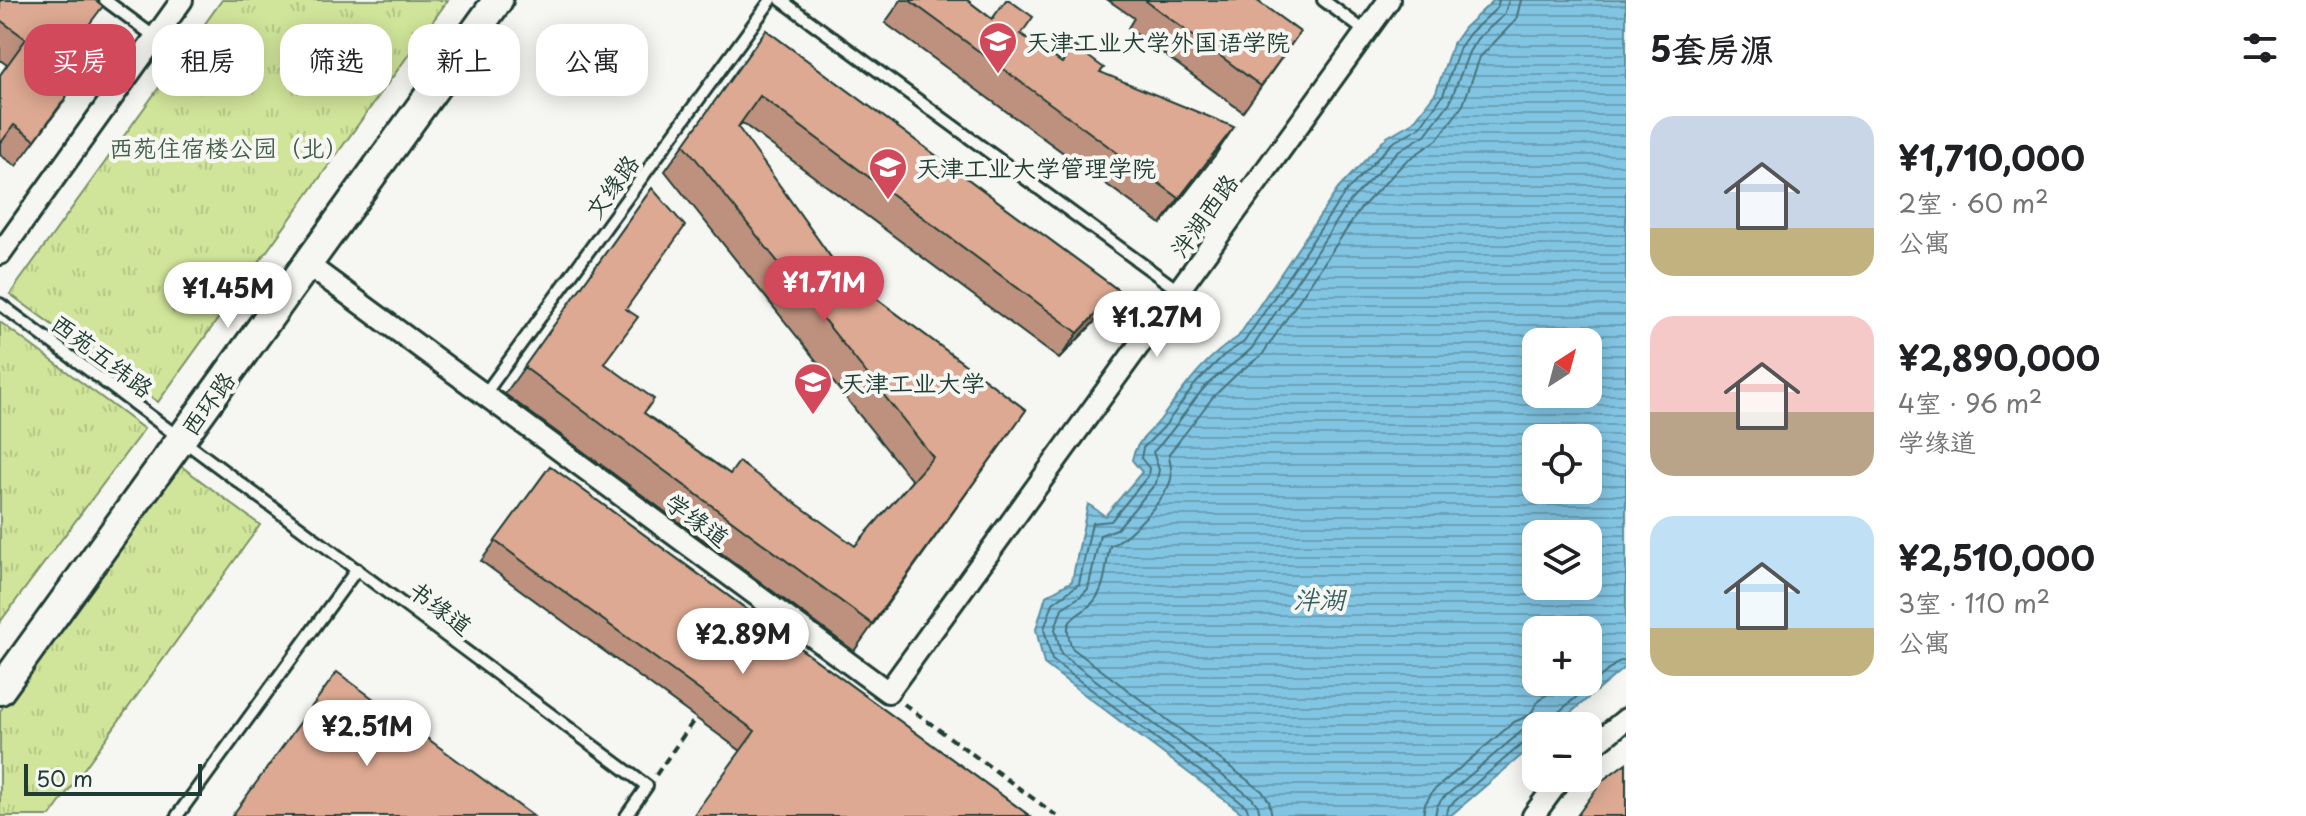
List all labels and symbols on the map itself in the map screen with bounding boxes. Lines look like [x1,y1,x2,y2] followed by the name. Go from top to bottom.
[977,20,1019,75] school or university icon: 天津工业大学外国语学院
[1026,23,1290,59] place label: 天津工业大学外国语学院
[109,129,349,165] park label: 西苑住宿楼公园（北）
[575,146,647,226] street label: 文缘路
[867,146,909,201] school or university icon: 天津工业大学管理学院
[916,149,1156,185] place label: 天津工业大学管理学院
[1160,166,1246,264] street label: 泮湖西路
[759,256,889,324] pin: ¥1.71M
[163,262,293,330] pin: ¥1.45M
[1092,291,1222,359] pin: ¥1.27M
[44,305,162,405] street label: 西苑五纬路
[1522,328,1602,408] north arrow
[792,361,834,416] school or university icon: 天津工业大学
[171,363,243,443] street label: 西环路
[841,364,985,400] place label: 天津工业大学
[658,483,738,555] street label: 学缘道
[401,571,481,643] street label: 书缘道
[1293,579,1348,618] water label: 泮湖
[678,608,808,676] pin: ¥2.89M
[302,700,432,768] pin: ¥2.51M
[24,760,202,796] scale bar

